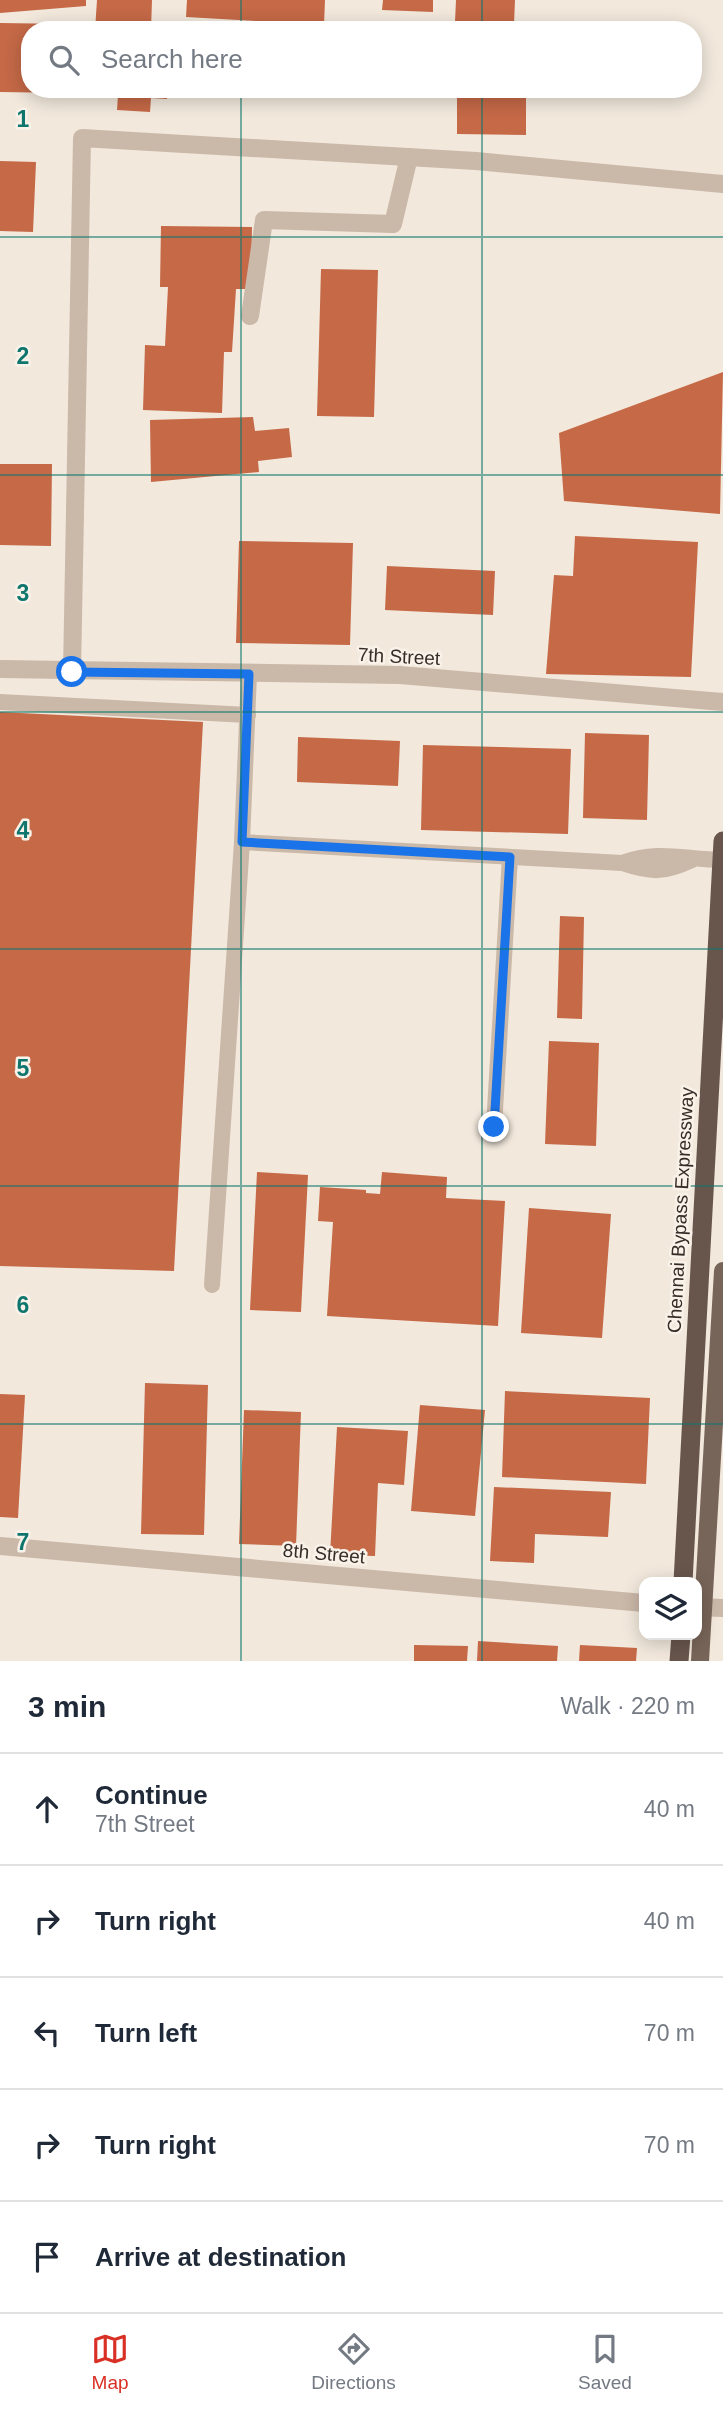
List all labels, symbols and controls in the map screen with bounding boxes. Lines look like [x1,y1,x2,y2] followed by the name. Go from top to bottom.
[21,21,702,98] search box
[45,41,83,79] icon: search
[101,44,243,74] text: Search here
[17,106,30,132] text: 1
[17,343,29,369] text: 2
[17,580,29,606] text: 3
[357,644,441,669] street label: 7th Street
[56,656,87,687] route start
[17,817,30,843] text: 4
[17,1055,30,1081] text: 5
[664,1086,697,1333] street label: Chennai Bypass Expressway
[478,1111,509,1142] route end
[17,1292,29,1318] text: 6
[17,1529,29,1555] text: 7
[282,1539,367,1568] street label: 8th Street
[639,1577,702,1640] map controls
[639,1577,702,1640] button: layers
[28,1690,106,1723] text: 3 min
[560,1693,695,1719] text: Walk · 220 m
[95,1780,208,1810] text: Continue
[28,1790,66,1828] icon: ahead
[644,1796,695,1822] text: 40 m
[95,1811,195,1837] text: 7th Street
[28,1902,66,1940] icon: right
[95,1906,216,1936] text: Turn right
[644,1908,695,1934] text: 40 m
[28,2014,66,2052] icon: left
[95,2018,197,2048] text: Turn left
[644,2020,695,2046] text: 70 m
[28,2126,66,2164] icon: right
[95,2130,216,2160] text: Turn right
[644,2132,695,2158] text: 70 m
[28,2238,66,2276] icon: arrive
[95,2242,346,2272] text: Arrive at destination
[91,2330,129,2394] tab: Map
[311,2330,396,2394] tab: Directions
[578,2330,632,2394] tab: Saved

